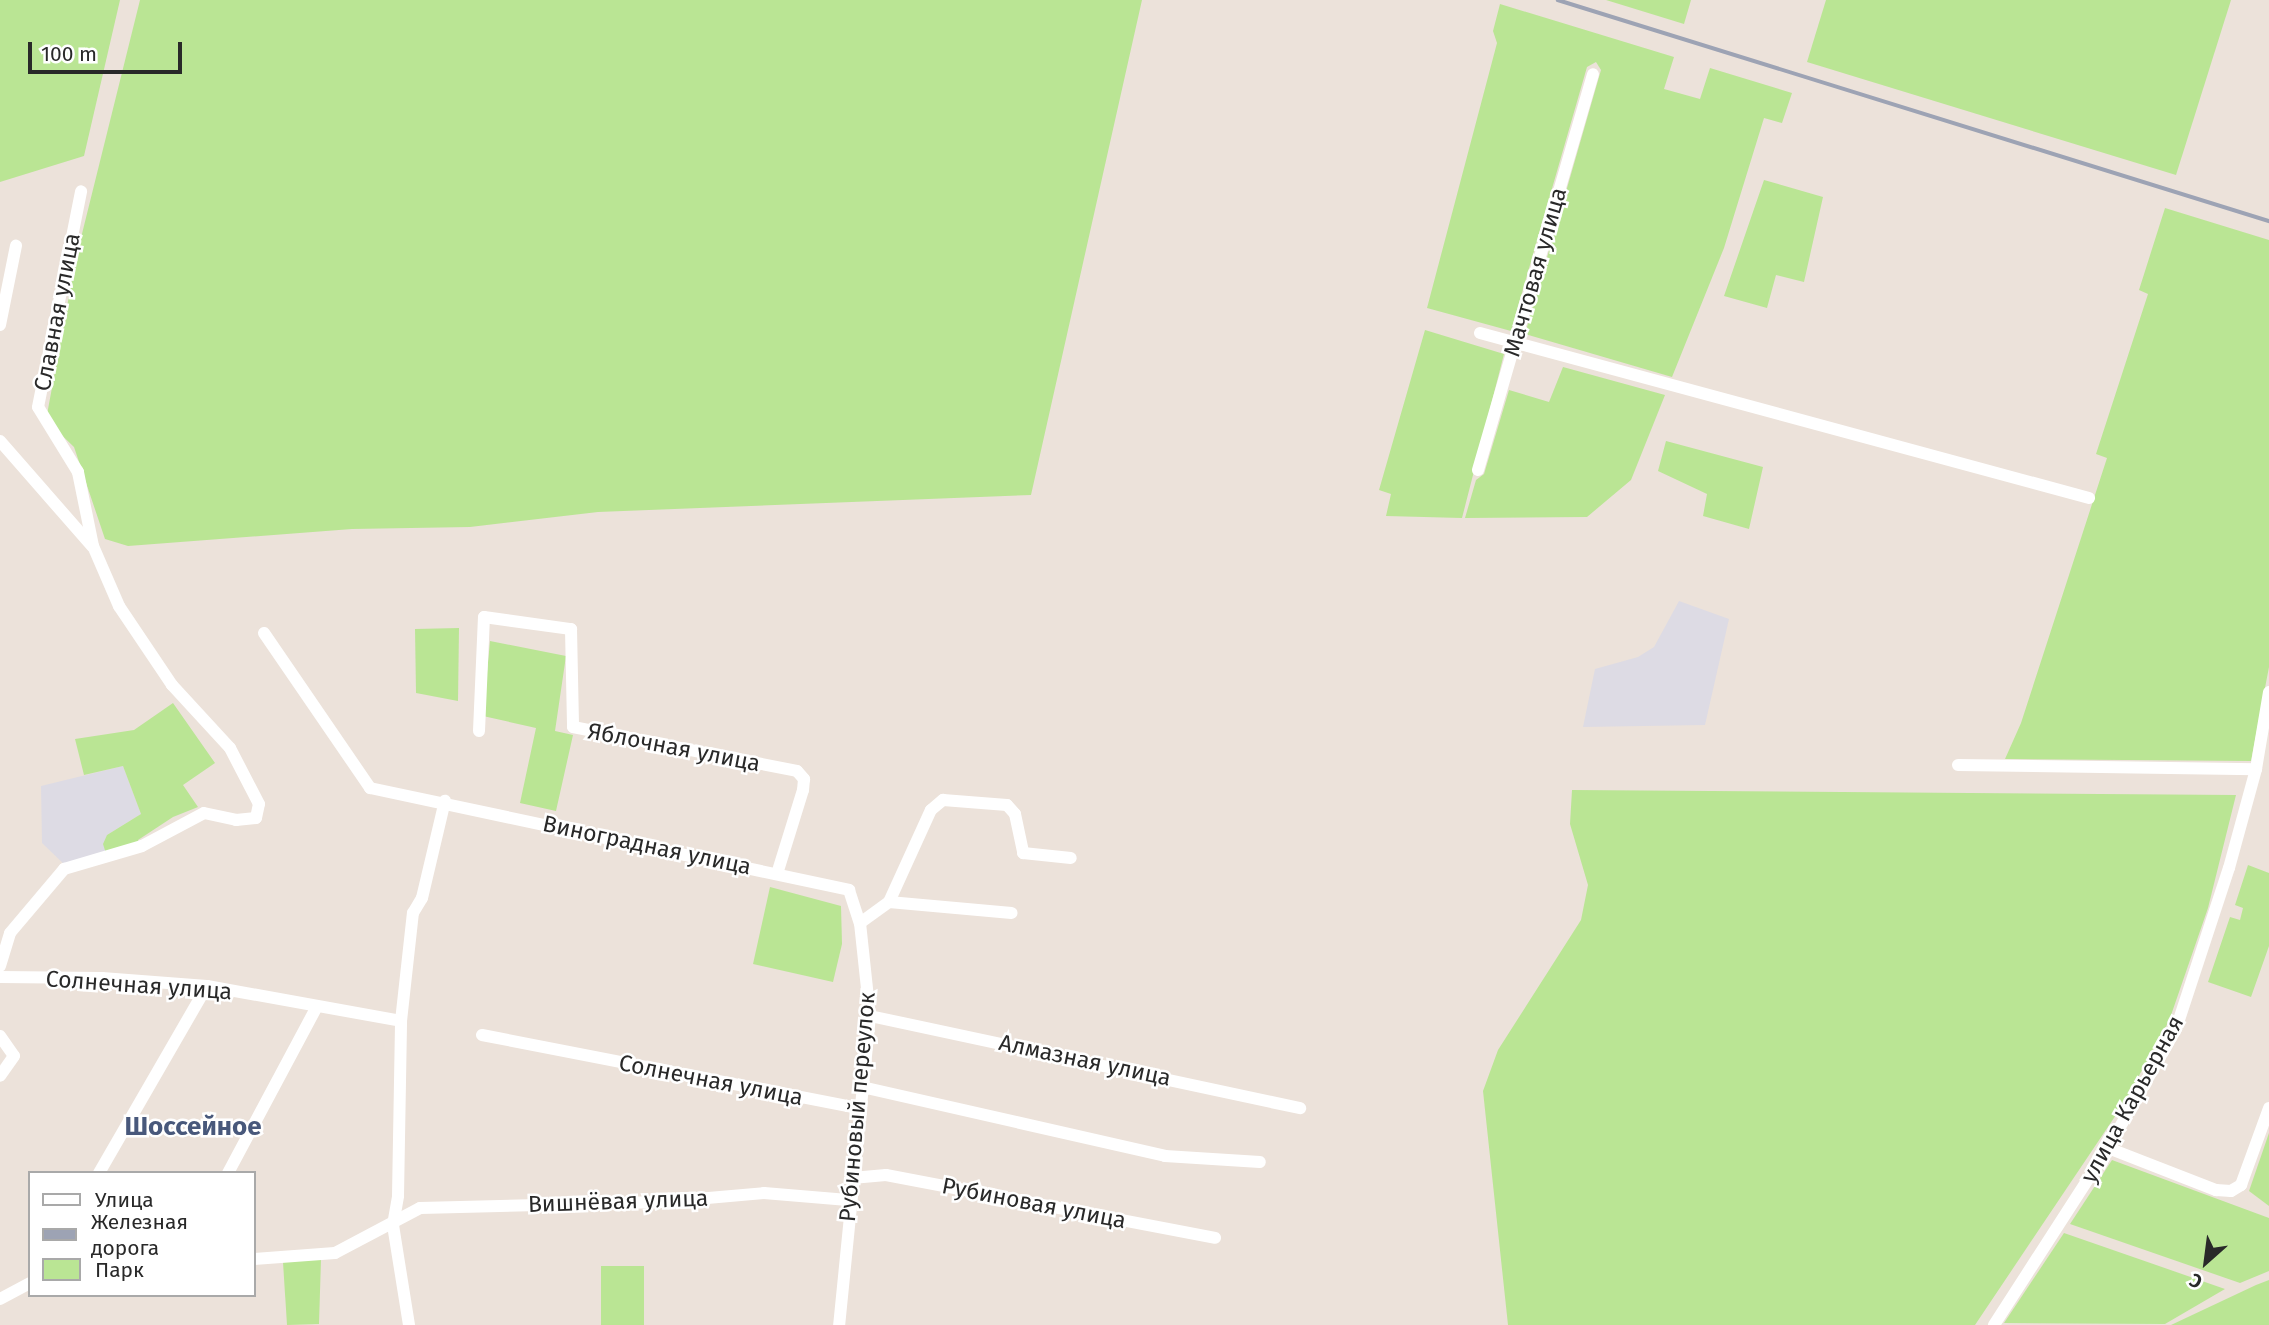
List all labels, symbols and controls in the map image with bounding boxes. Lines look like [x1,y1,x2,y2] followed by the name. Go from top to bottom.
[32,28,186,72] scale bar
[41,41,97,67] text: 100 m
[1498,184,1572,360] street label: Мачтовая улица
[28,231,86,393] street label: Славная улица
[585,717,763,777] street label: Яблочная улица
[540,809,754,881] street label: Виноградная улица
[45,965,233,1005] street label: Солнечная улица
[833,991,881,1223] street label: Рубиновый переулок
[2075,1011,2189,1187] street label: улица Карьерная
[997,1028,1173,1092] street label: Алмазная улица
[617,1049,805,1111] street label: Солнечная улица
[124,1111,262,1143] district label: Шоссейное
[28,1171,256,1297] legend
[940,1172,1128,1234] street label: Рубиновая улица
[527,1184,709,1218] street label: Вишнёвая улица
[95,1187,154,1213] text: Улица
[91,1209,188,1261] text: Железная дорога
[2171,1227,2241,1297] north arrow
[95,1257,144,1283] text: Парк
[2186,1268,2206,1294] text: С

